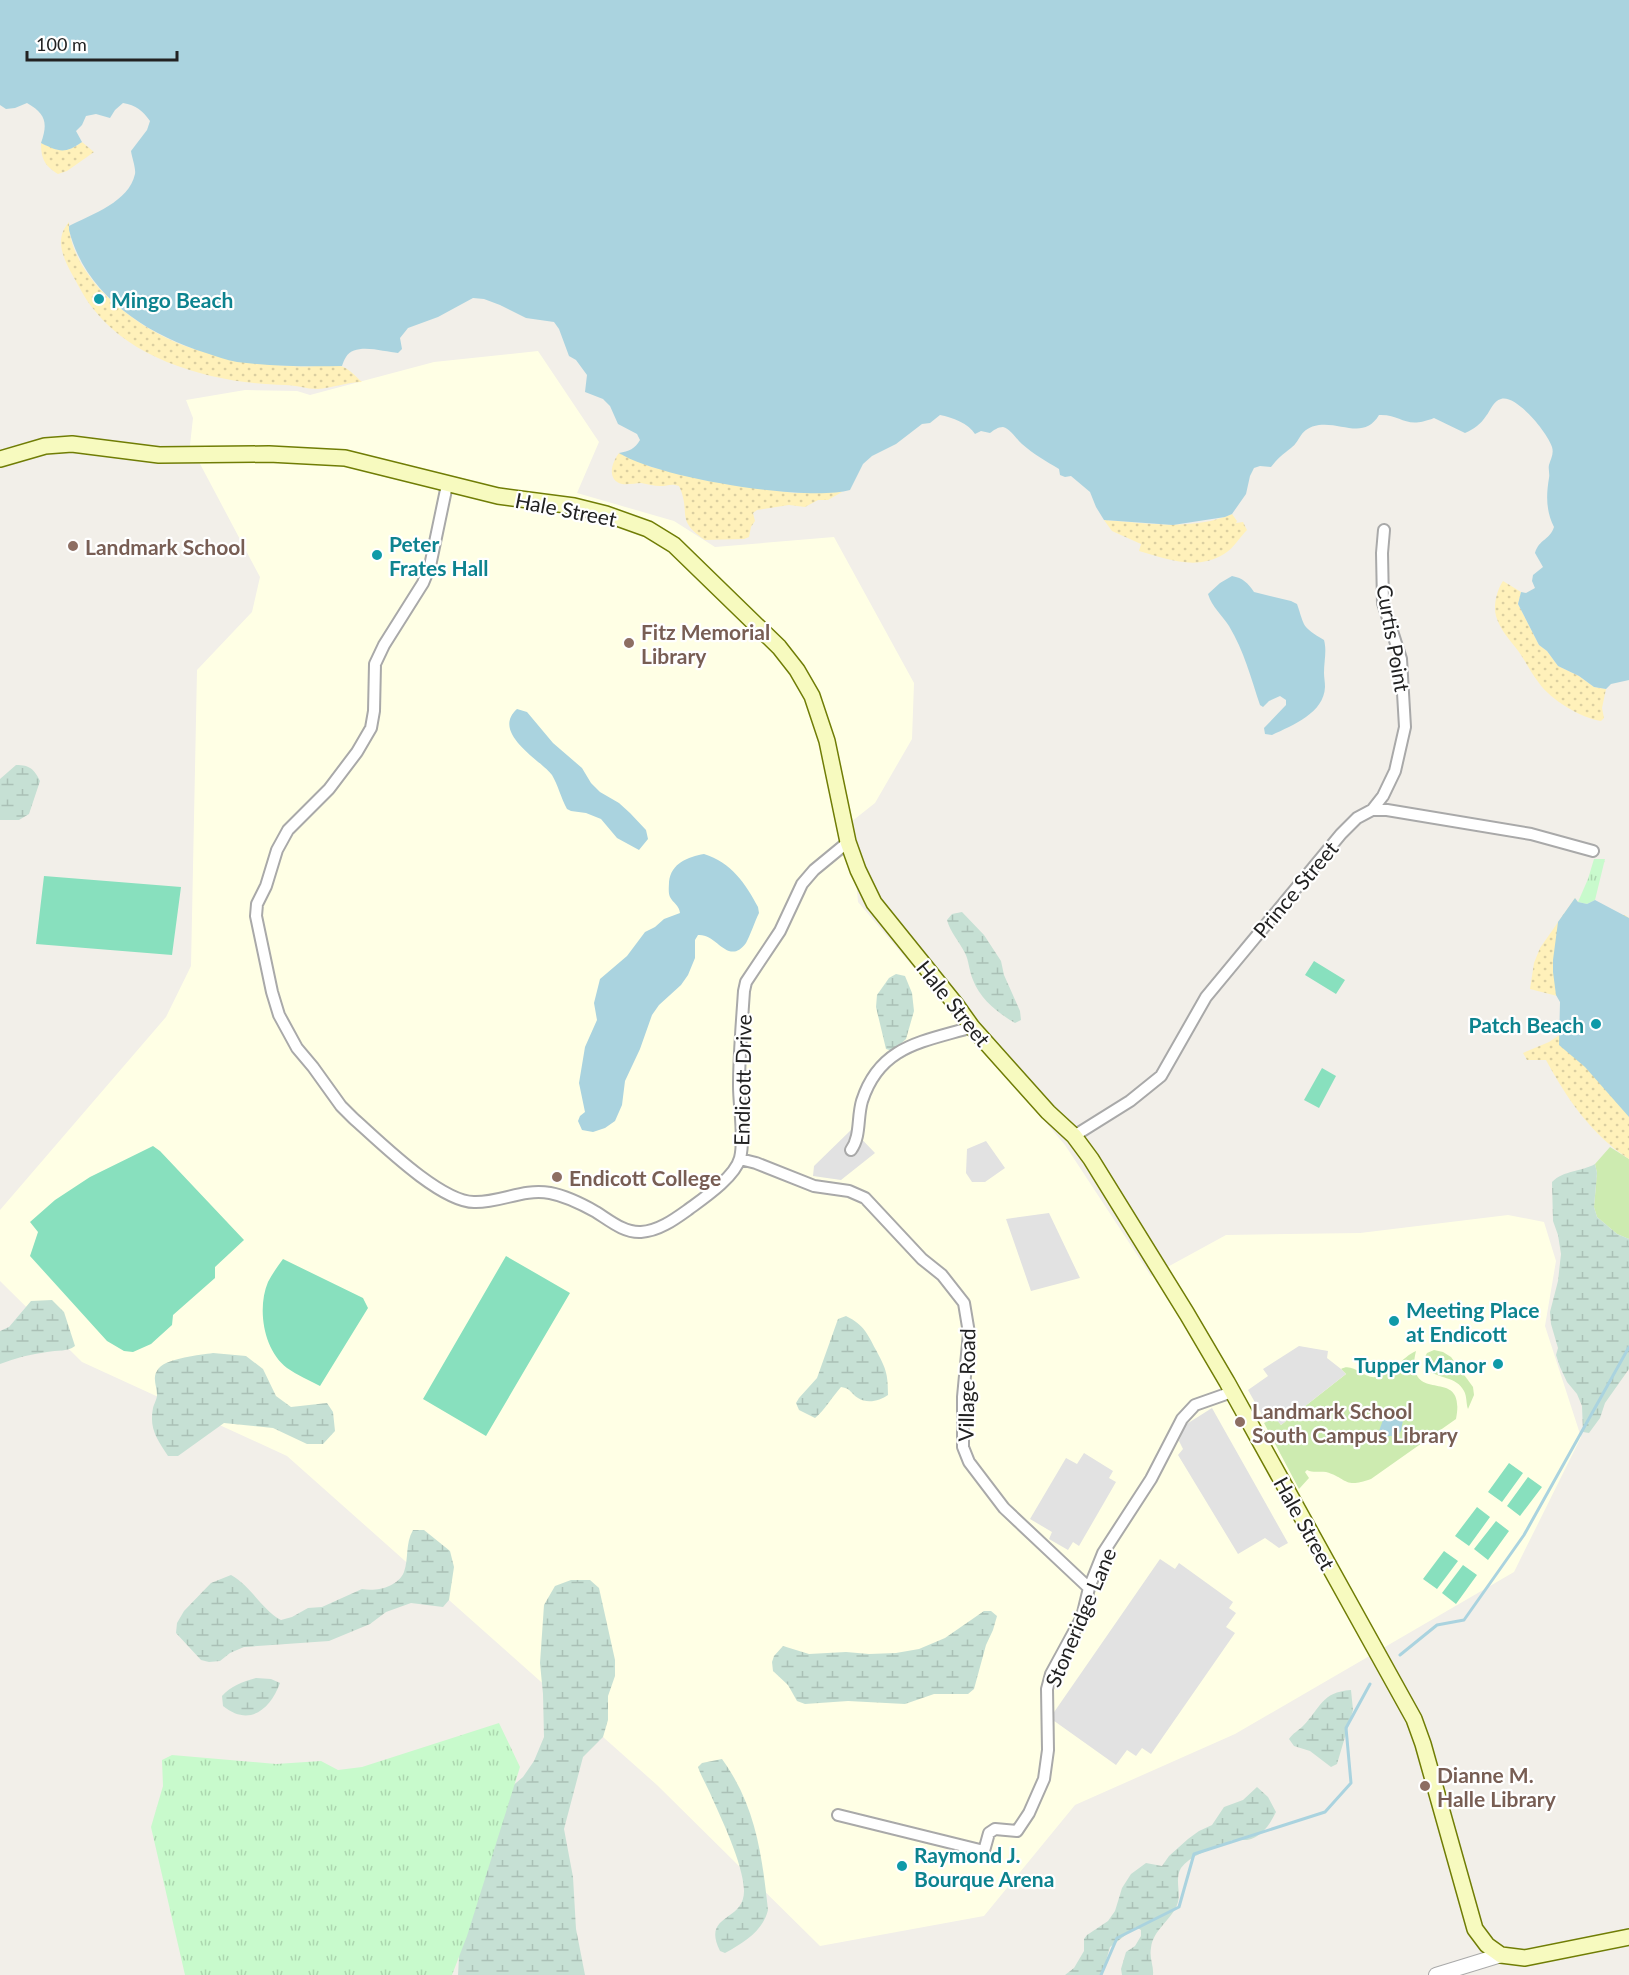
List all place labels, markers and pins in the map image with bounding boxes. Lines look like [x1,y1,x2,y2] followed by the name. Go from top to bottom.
[111,287,233,312] place label: Mingo Beach
[92,292,106,306] marker: Mingo Beach
[389,531,489,580] place label: Peter Frates Hall
[85,534,246,559] place label: Landmark School
[66,539,80,553] marker: Landmark School
[370,548,384,562] marker: Peter Frates Hall
[641,619,770,668] place label: Fitz Memorial Library
[622,636,636,650] marker: Fitz Memorial Library
[1469,1012,1584,1037] place label: Patch Beach
[1589,1017,1603,1031] marker: Patch Beach
[569,1165,721,1190] place label: Endicott College
[550,1170,564,1184] marker: Endicott College
[1406,1297,1539,1346] place label: Meeting Place at Endicott
[1387,1314,1401,1328] marker: Meeting Place at Endicott
[1354,1352,1486,1377] place label: Tupper Manor
[1491,1357,1505,1371] marker: Tupper Manor
[1252,1398,1459,1447] place label: Landmark School South Campus Library
[1233,1415,1247,1429] marker: Landmark School South Campus Library
[1437,1762,1557,1811] place label: Dianne M. Halle Library
[1418,1779,1432,1793] marker: Dianne M. Halle Library
[914,1842,1054,1891] place label: Raymond J. Bourque Arena
[895,1859,909,1873] marker: Raymond J. Bourque Arena

